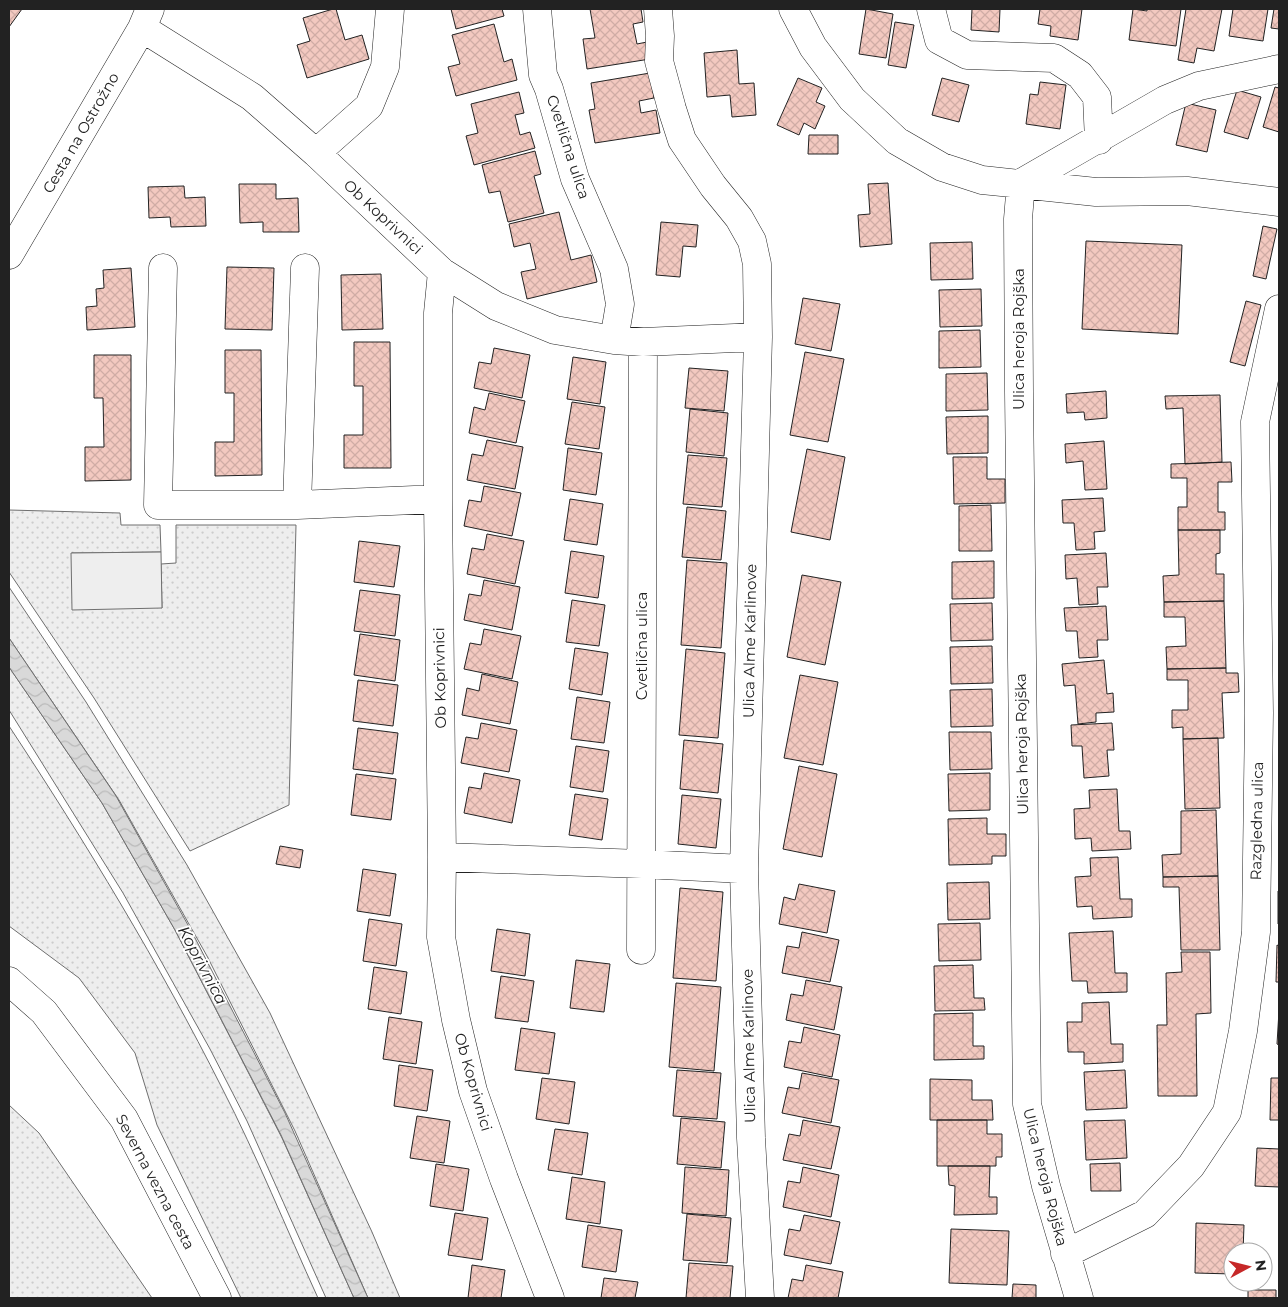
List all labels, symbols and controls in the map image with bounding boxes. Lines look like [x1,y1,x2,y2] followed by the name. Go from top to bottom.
[38,69,123,197] street label: Cesta na Ostrožno
[543,92,594,201] street label: Cvetlična ulica
[340,175,427,258] street label: Ob Koprivnici
[1009,268,1028,410] street label: Ulica heroja Rojška
[739,564,760,718] street label: Ulica Alme Karlinove
[632,592,651,700] street label: Cvetlična ulica
[429,627,450,729] street label: Ob Koprivnici
[1011,673,1032,815] street label: Ulica heroja Rojška
[1246,761,1267,881] street label: Razgledna ulica
[174,923,231,1008] water label: Koprivnica
[738,969,759,1123] street label: Ulica Alme Karlinove
[450,1031,497,1133] street label: Ob Koprivnici
[1019,1106,1072,1248] street label: Ulica heroja Rojška
[112,1111,199,1253] street label: Severna vezna cesta
[1223,1242,1273,1292] north arrow
[1251,1259,1271,1272] text: N

